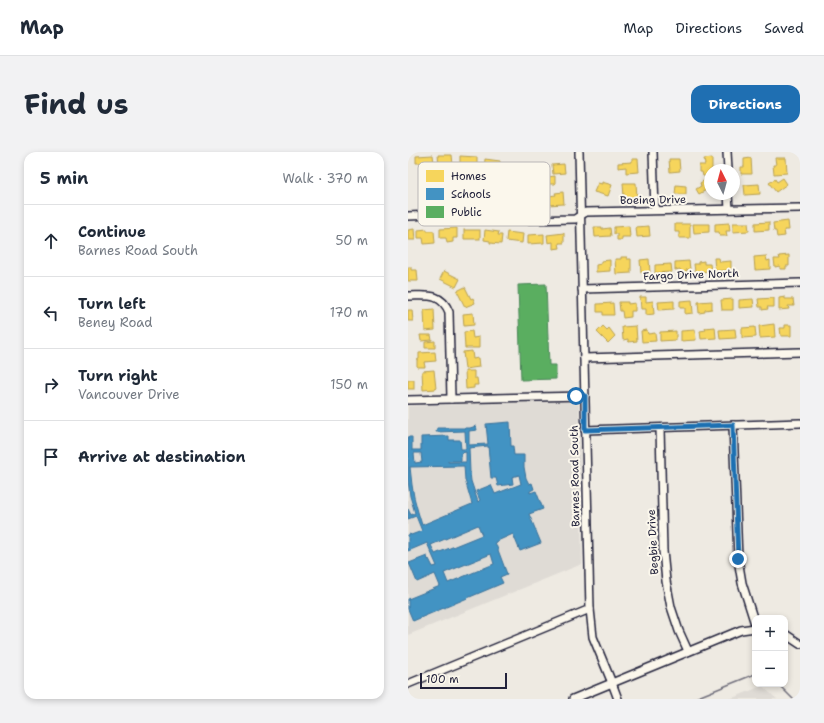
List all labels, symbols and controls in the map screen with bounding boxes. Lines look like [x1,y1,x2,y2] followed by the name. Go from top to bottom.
[20,15,64,40] text: Map
[624,19,654,37] text: Map
[676,19,742,37] text: Directions
[764,19,804,37] text: Saved
[24,85,129,123] text: Find us
[691,85,800,123] button: Directions
[418,162,550,226] legend
[704,164,740,200] north arrow
[40,167,88,189] text: 5 min
[451,169,487,184] text: Homes
[283,170,368,187] text: Walk · 370 m
[451,187,491,202] text: Schools
[620,192,686,208] street label: Boeing Drive
[451,205,482,220] text: Public
[78,222,146,242] text: Continue
[40,230,62,252] icon: ahead
[335,232,368,249] text: 50 m
[78,242,198,259] text: Barnes Road South
[643,266,739,284] street label: Fargo Drive North
[78,294,146,314] text: Turn left
[40,302,62,324] icon: left
[330,304,368,321] text: 170 m
[78,314,152,331] text: Beney Road
[78,366,158,386] text: Turn right
[40,374,62,396] icon: right
[330,376,368,393] text: 150 m
[78,386,180,403] text: Vancouver Drive
[567,387,585,405] route start
[567,425,583,527] street label: Barnes Road South
[40,446,62,468] icon: arrive
[78,447,246,467] text: Arrive at destination
[644,509,662,575] street label: Begbie Drive
[729,550,747,568] route end
[752,615,788,687] map controls
[752,615,788,651] button: +
[752,651,788,687] button: −
[420,671,507,690] scale bar
[426,672,459,687] text: 100 m

